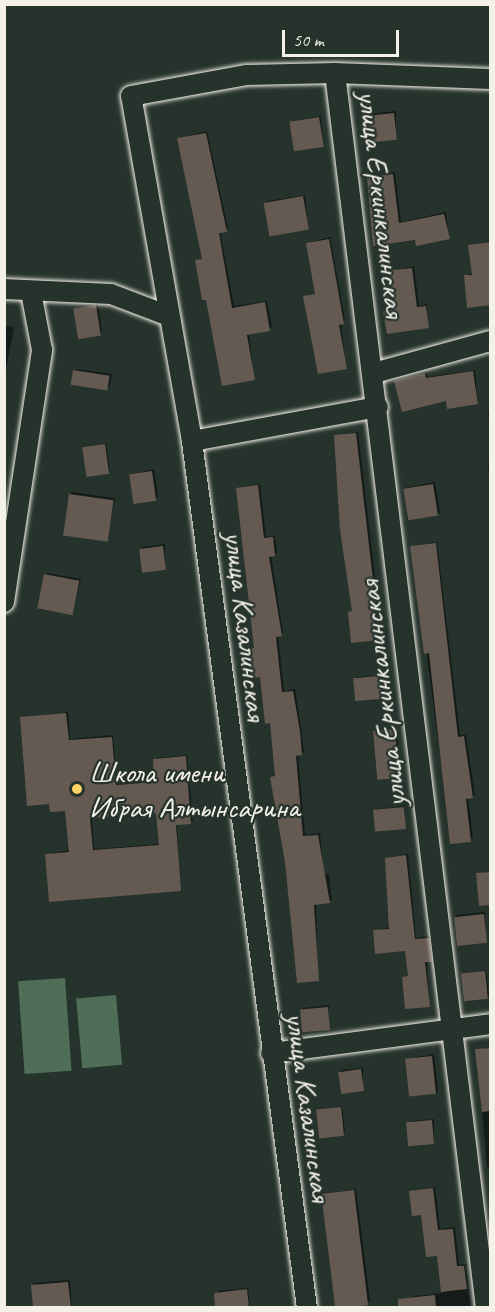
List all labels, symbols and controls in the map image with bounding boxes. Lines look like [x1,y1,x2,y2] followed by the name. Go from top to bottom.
[285,18,402,56] scale bar
[293,29,324,51] text: 50 m
[350,90,414,318] street label: улица Еркинкалинская
[217,531,275,721] street label: улица Казалинская
[350,580,414,808] street label: улица Еркинкалинская
[89,754,303,824] place label: Школа имени Ибрая Алтынсарина
[70,782,84,796] marker: Школа имени Ибрая Алтынсарина
[278,1011,340,1203] street label: улица Казалинская

